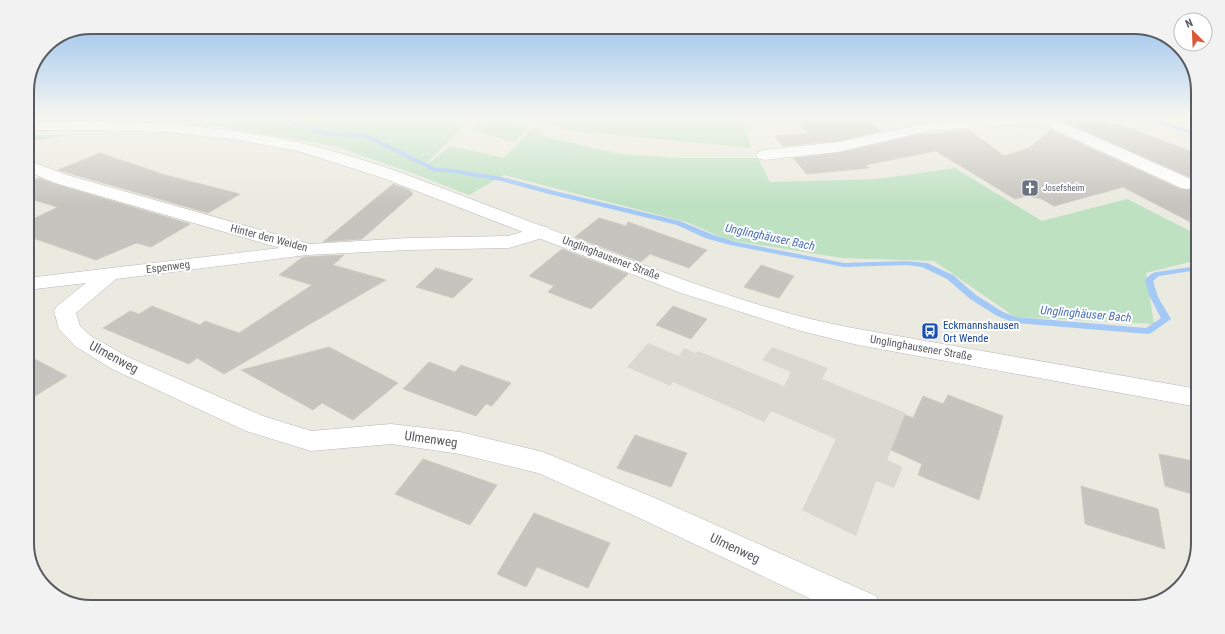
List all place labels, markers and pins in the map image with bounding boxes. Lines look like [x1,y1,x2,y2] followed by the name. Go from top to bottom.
[1020,178,1040,198] church icon: Josefsheim
[1043,183,1085,193] place label: Josefsheim
[943,319,1019,345] place label: Eckmannshausen Ort Wende
[920,321,940,341] bus stop icon: Eckmannshausen Ort Wende

